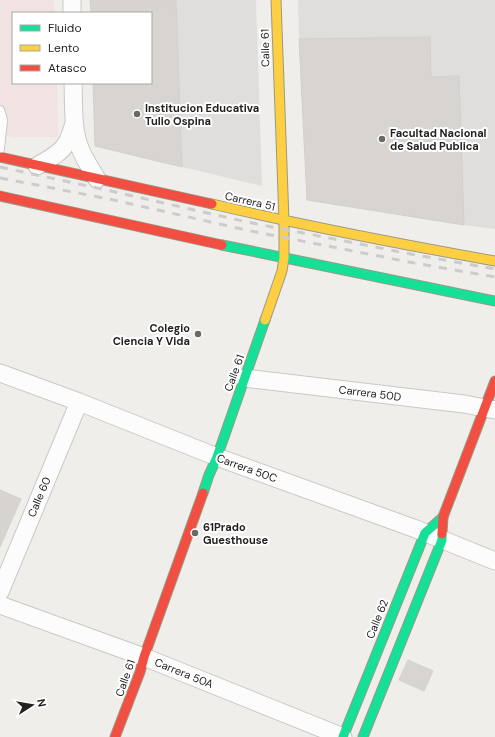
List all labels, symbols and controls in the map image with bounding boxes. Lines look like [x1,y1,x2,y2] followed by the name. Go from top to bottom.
[12,12,152,84] legend
[48,20,82,36] text: Fluido
[258,29,272,67] street label: Calle 61
[48,40,79,56] text: Lento
[48,60,87,76] text: Atasco
[145,101,259,128] place label: Institucion Educativa Tulio Ospina
[132,109,142,119] marker: Institucion Educativa Tulio Ospina
[390,126,487,153] place label: Facultad Nacional de Salud Publica
[377,134,387,144] marker: Facultad Nacional de Salud Publica
[223,188,277,214] street label: Carrera 51
[113,321,190,348] place label: Colegio Ciencia Y Vida
[193,329,203,339] marker: Colegio Ciencia Y Vida
[221,353,247,393] street label: Calle 61
[338,382,402,404] street label: Carrera 50D
[215,451,279,485] street label: Carrera 50C
[24,475,54,519] street label: Calle 60
[203,520,269,547] place label: 61Prado Guesthouse
[190,528,200,538] marker: 61Prado Guesthouse
[363,597,391,641] street label: Calle 62
[153,655,215,691] street label: Carrera 50A
[112,658,138,698] street label: Calle 61
[12,685,52,725] north arrow
[34,698,49,708] text: N

